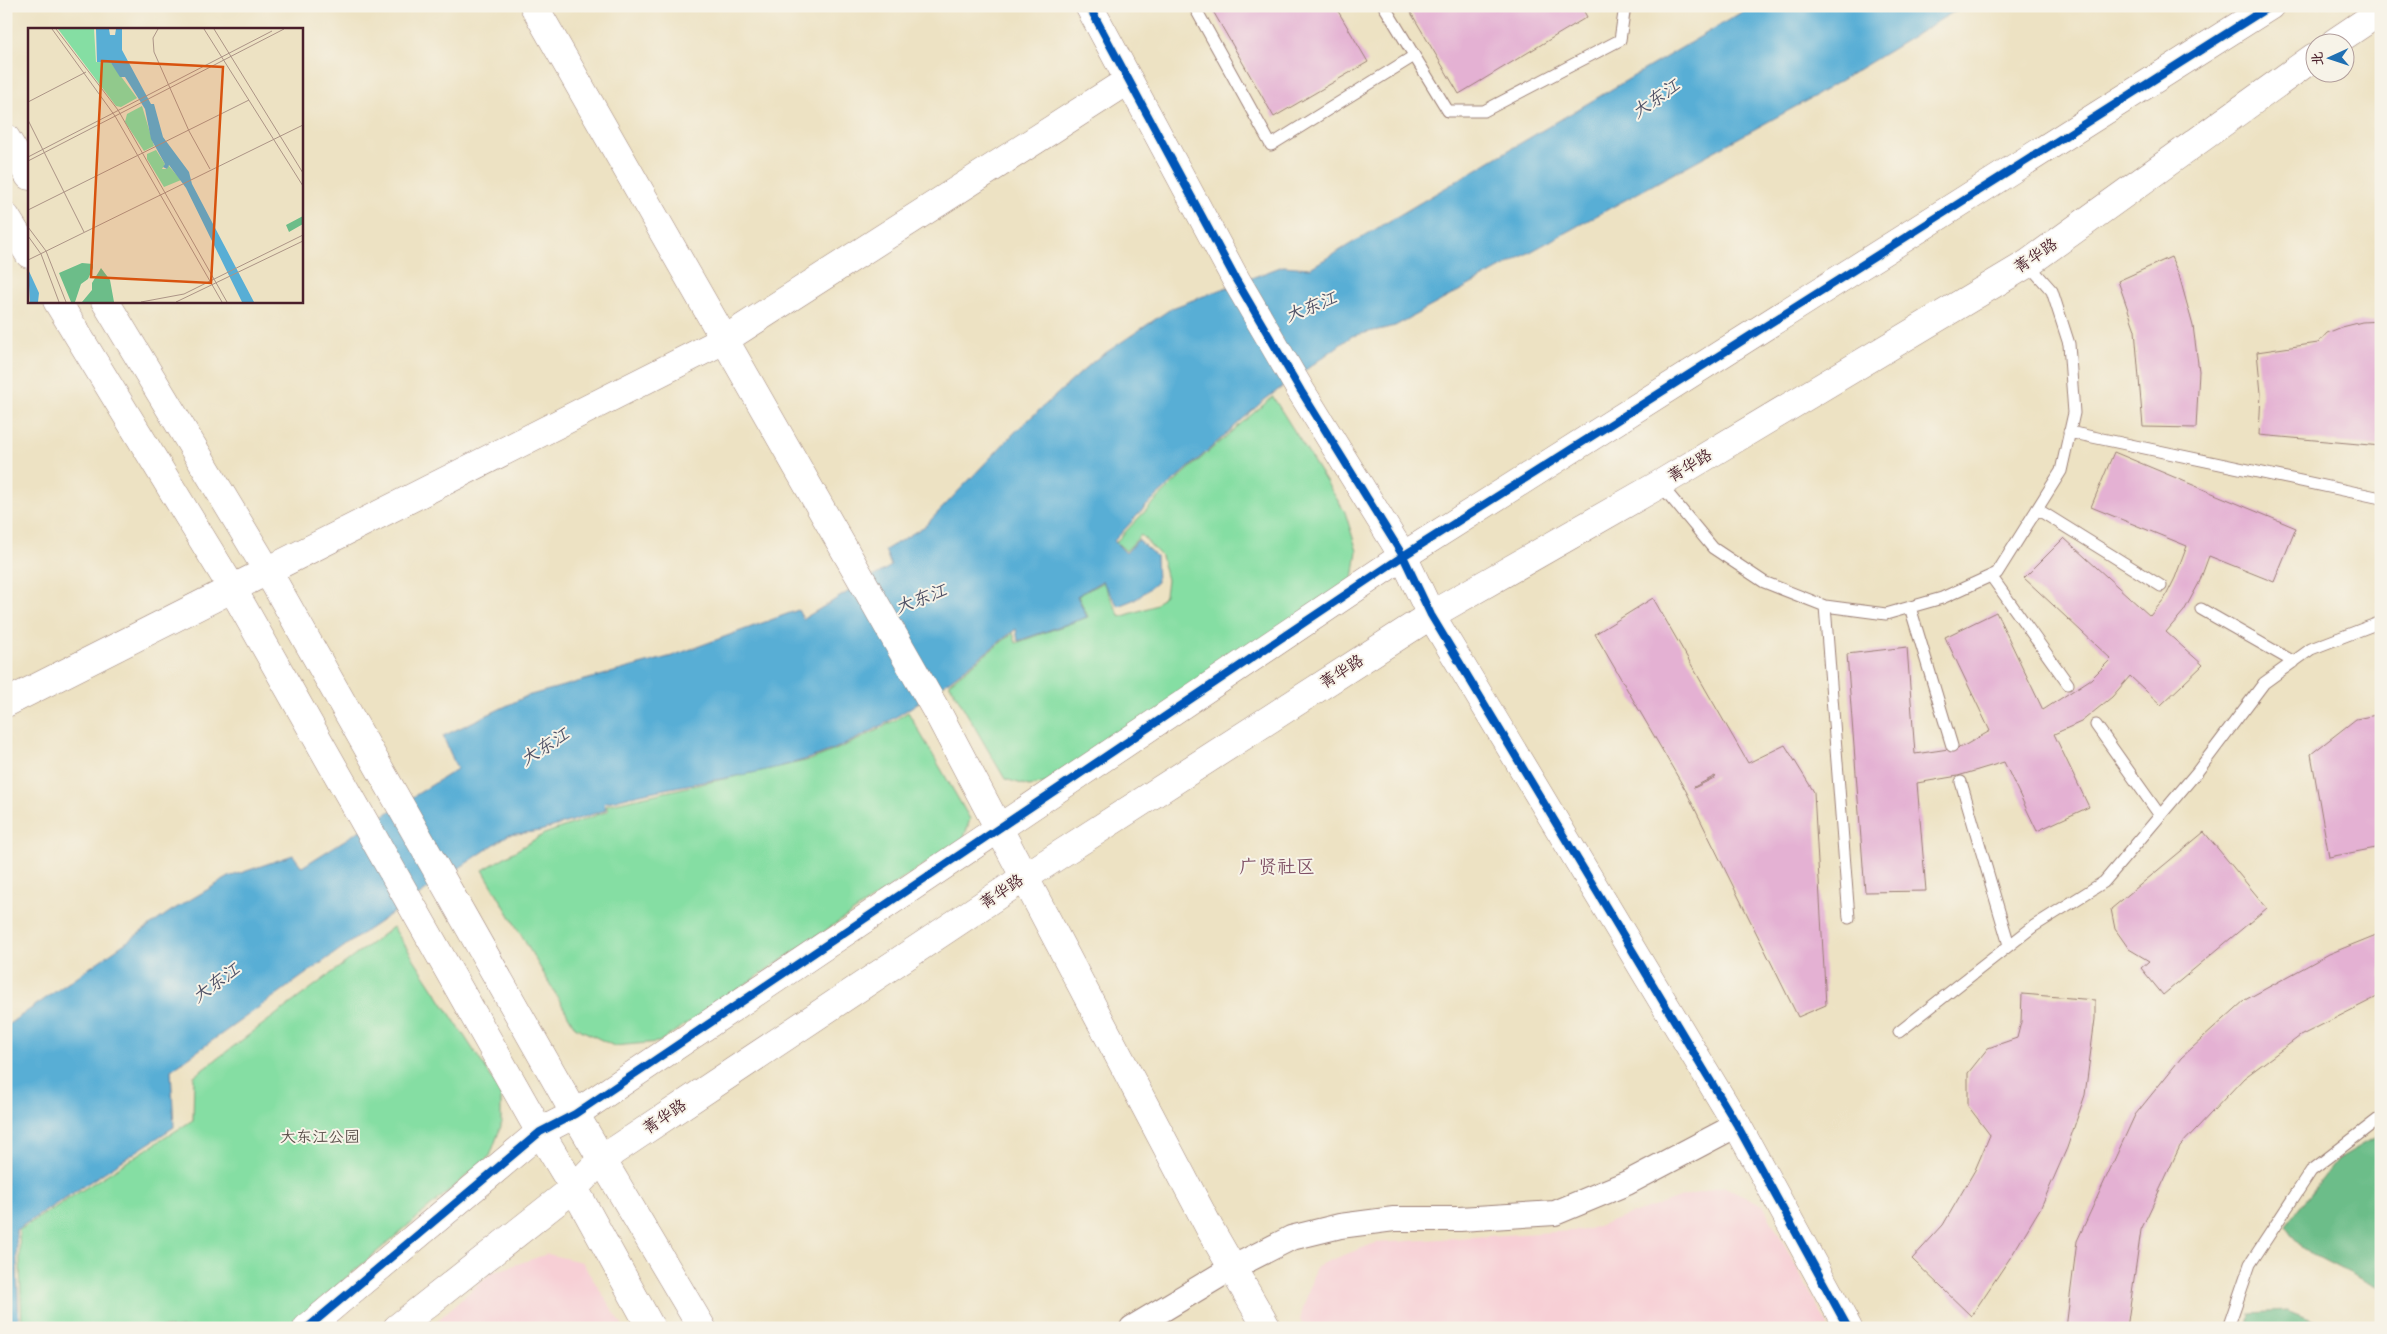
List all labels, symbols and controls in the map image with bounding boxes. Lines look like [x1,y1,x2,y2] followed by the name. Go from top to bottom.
[28,28,302,302] inset map
[2304,32,2354,82] north arrow
[2309,51,2326,66] text: 北
[1628,74,1685,123] water label: 大东江
[2011,235,2061,277] street label: 菁华路
[1282,287,1341,327] water label: 大东江
[1665,445,1715,487] street label: 菁华路
[892,579,951,618] water label: 大东江
[1317,651,1367,693] street label: 菁华路
[517,723,574,771] water label: 大东江
[1239,856,1315,879] district label: 广贤社区
[977,871,1027,913] street label: 菁华路
[188,958,245,1007] water label: 大东江
[640,1096,690,1138] street label: 菁华路
[280,1128,360,1147] park label: 大东江公园

